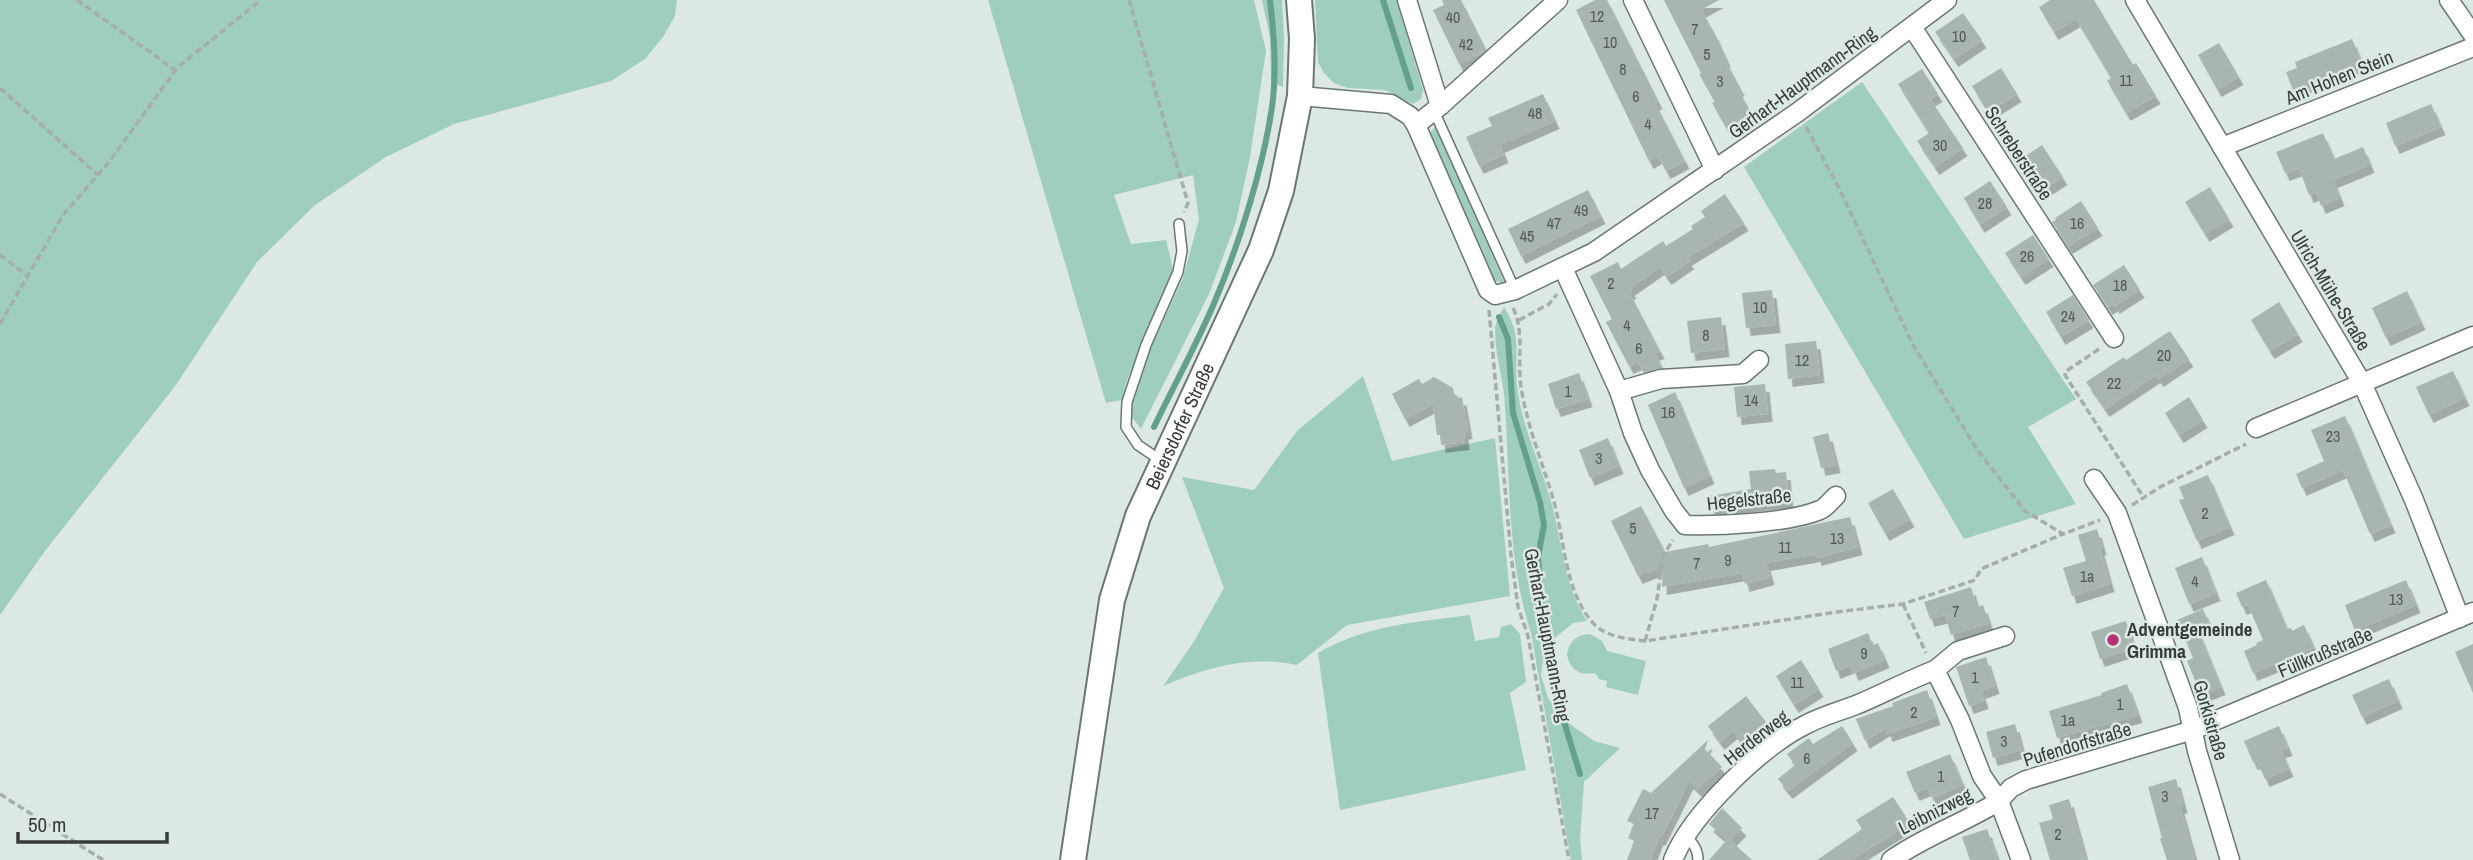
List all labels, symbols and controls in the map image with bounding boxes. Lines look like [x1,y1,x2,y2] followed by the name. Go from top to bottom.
[1590,5,1604,27] house number: 12
[1446,6,1460,28] house number: 40
[1691,18,1699,40] house number: 7
[1723,19,1881,144] street label: Gerhart-Hauptmann-Ring
[1952,25,1966,47] house number: 10
[1603,31,1617,53] house number: 10
[1459,33,1473,55] house number: 42
[1703,43,1711,65] house number: 5
[2280,44,2397,111] street label: Am Hohen Stein
[1619,58,1627,80] house number: 8
[2119,69,2134,91] house number: 11
[1716,70,1724,92] house number: 3
[1632,85,1640,107] house number: 6
[1979,101,2059,205] street label: Schreberstraße
[1528,102,1542,124] house number: 48
[1644,113,1652,135] house number: 4
[1933,134,1947,156] house number: 30
[1978,192,1992,214] house number: 28
[1574,199,1588,221] house number: 49
[1547,212,1561,234] house number: 47
[2070,212,2084,234] house number: 16
[1520,225,1534,247] house number: 45
[2285,225,2377,355] street label: Ulrich-Mühe-Straße
[2020,245,2034,267] house number: 26
[1607,272,1615,294] house number: 2
[2113,274,2127,296] house number: 18
[1753,296,1767,318] house number: 10
[2061,305,2075,327] house number: 24
[1623,314,1631,336] house number: 4
[1702,324,1710,346] house number: 8
[1635,337,1643,359] house number: 6
[2157,344,2171,366] house number: 20
[1795,349,1809,371] house number: 12
[1139,358,1220,494] street label: Beiersdorfer Straße
[2107,372,2121,394] house number: 22
[1564,380,1572,402] house number: 1
[1744,389,1758,411] house number: 14
[1661,401,1675,423] house number: 16
[2326,425,2340,447] house number: 23
[1595,447,1603,469] house number: 3
[1705,482,1793,516] street label: Hegelstraße
[2201,502,2209,524] house number: 2
[1629,517,1637,539] house number: 5
[1830,527,1844,549] house number: 13
[1778,536,1793,558] house number: 11
[1518,546,1578,725] street label: Gerhart-Hauptmann-Ring
[1724,549,1732,571] house number: 9
[1693,552,1701,574] house number: 7
[2080,565,2095,587] house number: 1a
[2191,570,2199,592] house number: 4
[2389,588,2403,610] house number: 13
[1952,600,1960,622] house number: 7
[2127,616,2253,664] place label: Adventgemeinde Grimma
[2274,620,2376,684] street label: Füllkrußstraße
[2105,632,2121,648] marker: Adventgemeinde Grimma
[1860,642,1868,664] house number: 9
[1971,666,1979,688] house number: 1
[1790,671,1805,693] house number: 11
[2187,677,2235,763] street label: Gorkistraße
[2116,693,2124,715] house number: 1
[1910,701,1918,723] house number: 2
[1718,703,1794,771] street label: Herderweg
[2061,709,2076,731] house number: 1a
[2020,715,2134,773] street label: Pufendorfstraße
[2000,730,2008,752] house number: 3
[1803,747,1811,769] house number: 6
[1937,765,1945,787] house number: 1
[1894,781,1977,841] street label: Leibnizweg
[2161,785,2169,807] house number: 3
[18,800,166,844] scale bar
[1645,802,1659,824] house number: 17
[28,810,66,839] text: 50 m
[2054,823,2062,845] house number: 2

